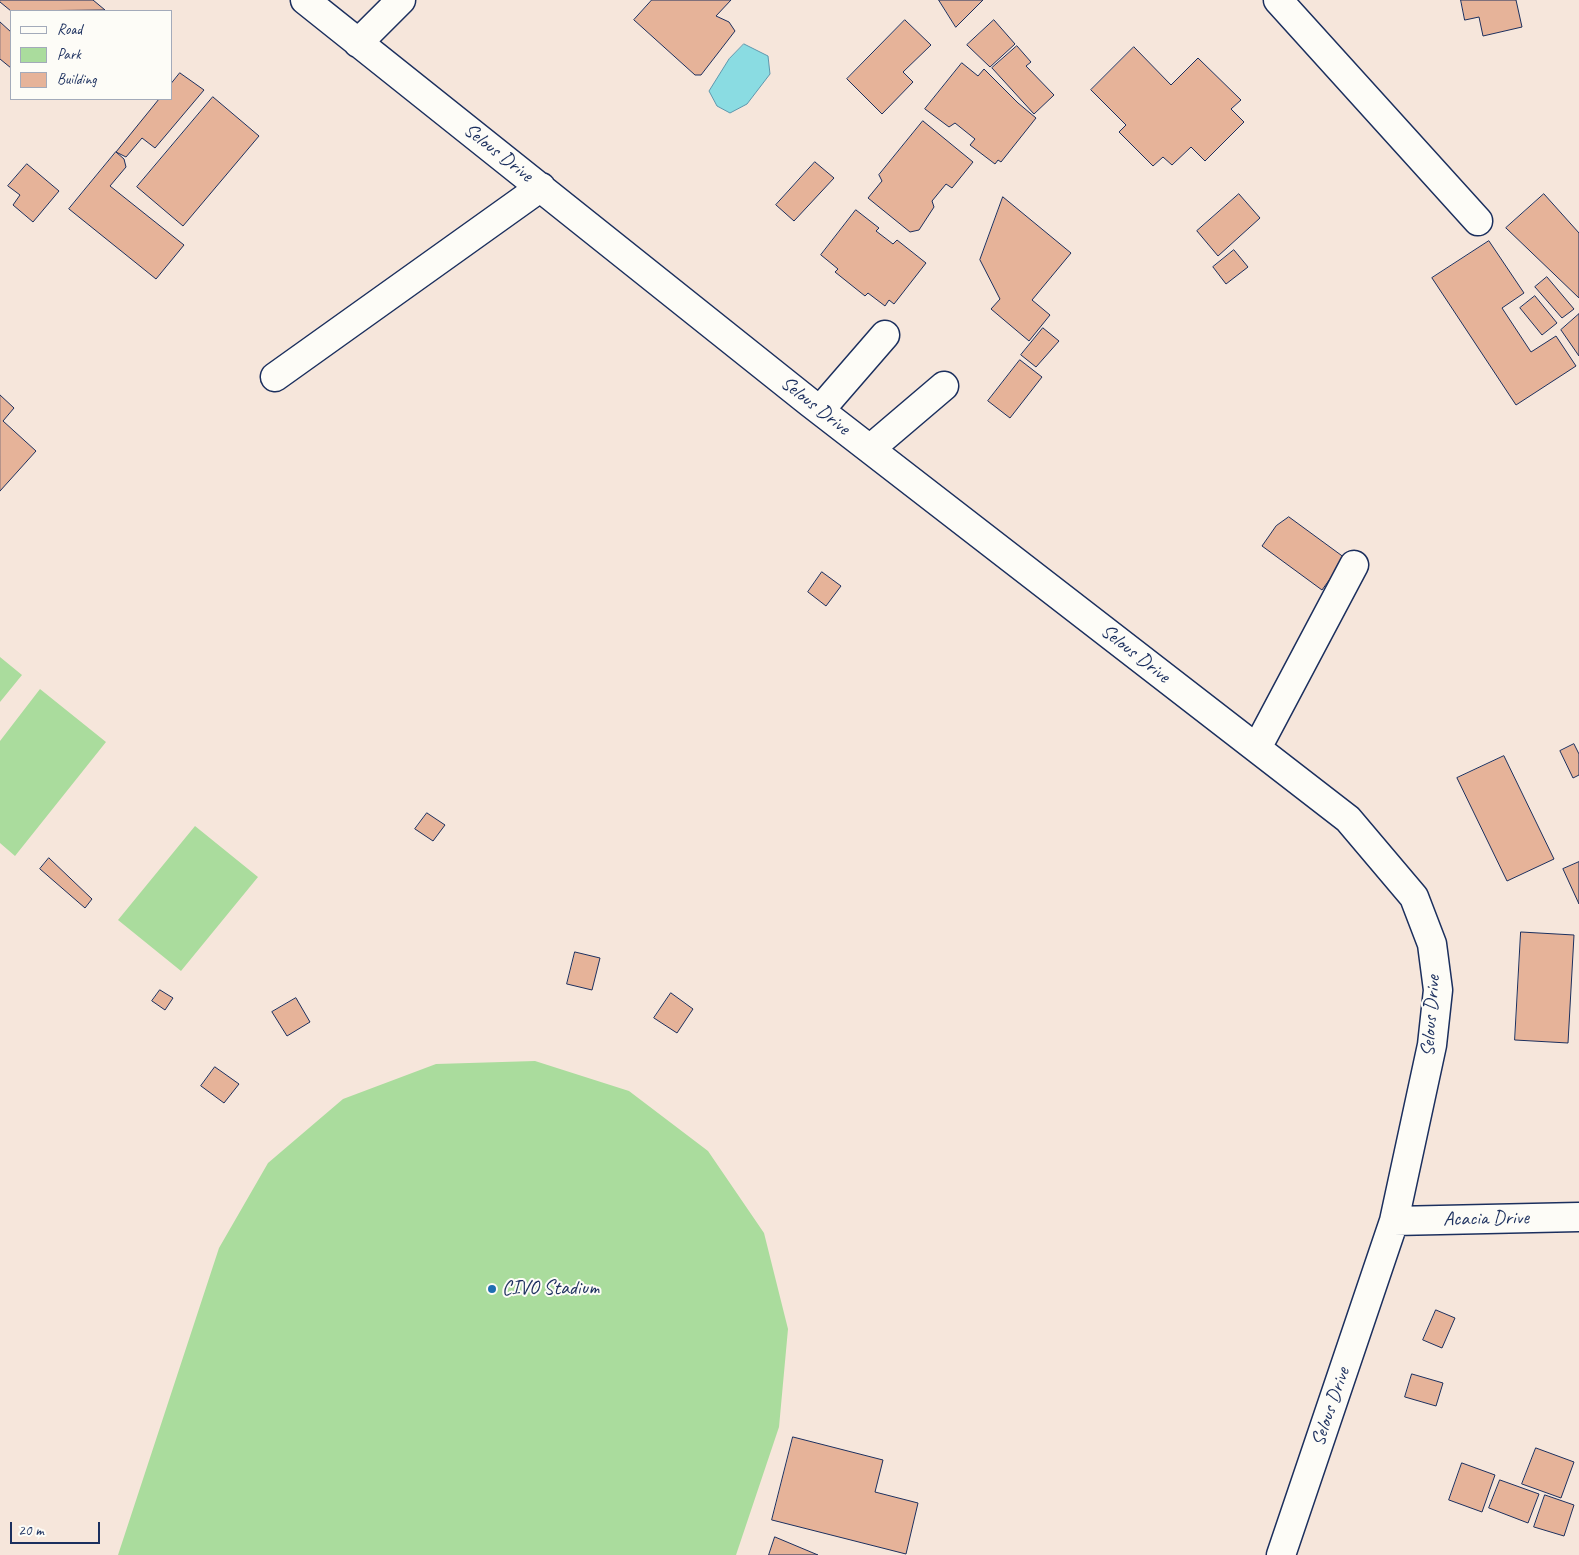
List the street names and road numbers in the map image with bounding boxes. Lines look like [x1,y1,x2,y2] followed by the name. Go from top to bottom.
[459,118,537,188] street label: Selous Drive
[776,371,854,441] street label: Selous Drive
[1096,619,1174,689] street label: Selous Drive
[1416,975,1446,1057] street label: Selous Drive
[1443,1206,1529,1232] street label: Acacia Drive
[1306,1365,1356,1449] street label: Selous Drive

